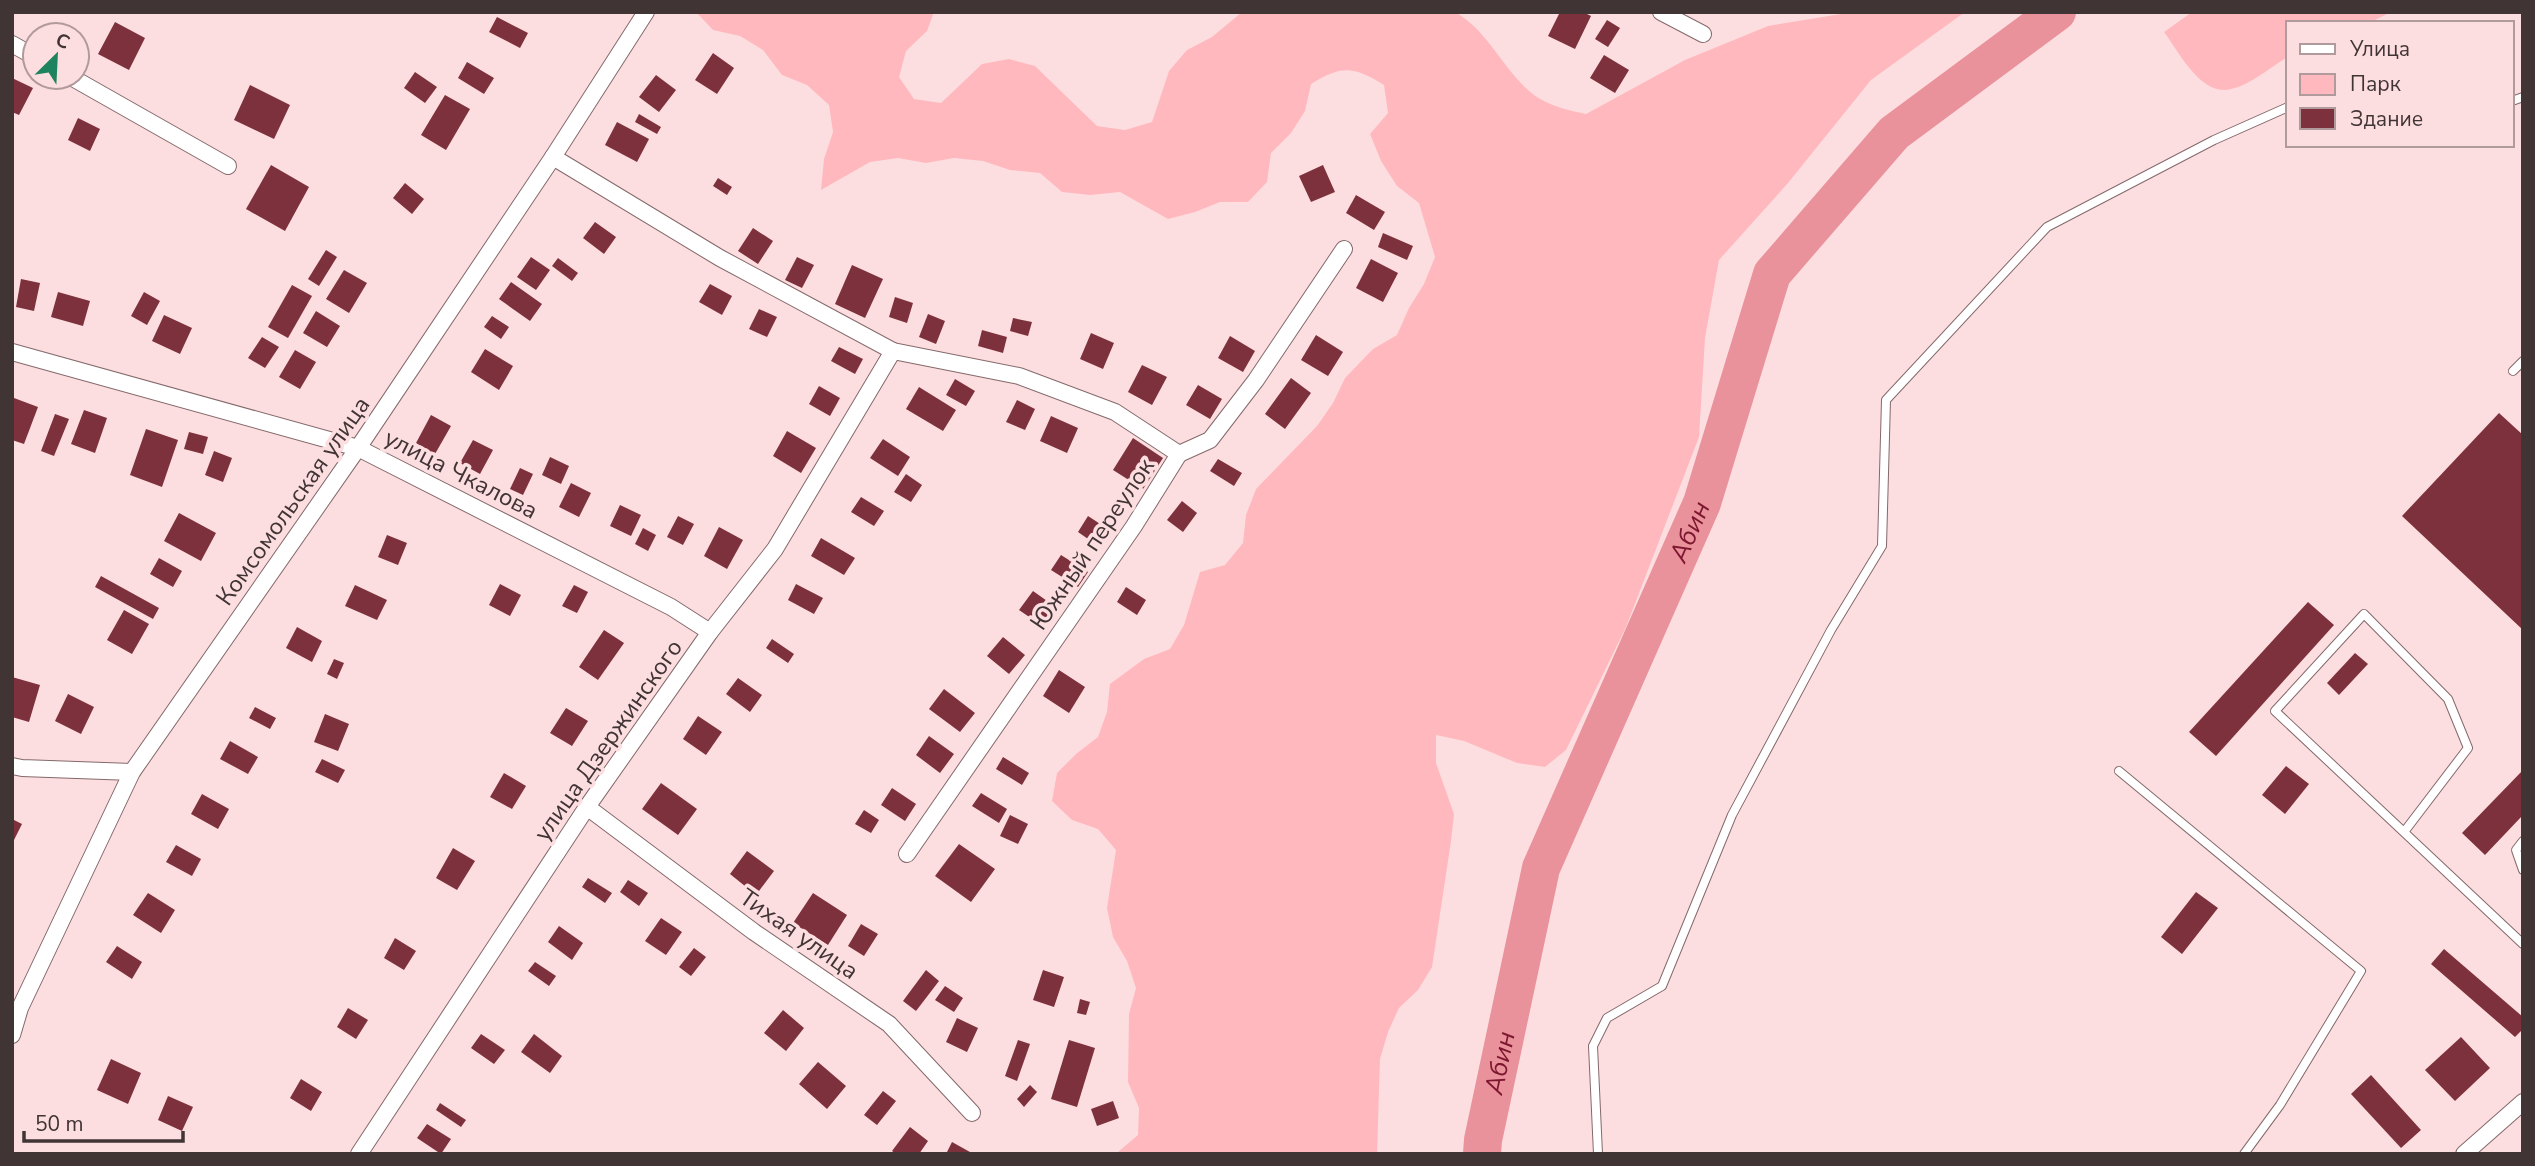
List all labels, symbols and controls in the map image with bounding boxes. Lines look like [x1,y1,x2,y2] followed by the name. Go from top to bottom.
[21,21,91,91] north arrow
[2286,21,2514,147] legend
[51,27,74,56] text: С
[2349,35,2410,63] text: Улица
[2350,70,2402,98] text: Парк
[2350,105,2423,133] text: Здание
[209,390,377,612] street label: Комсомольская улица
[379,422,543,526] street label: улица Чкалова
[1023,451,1162,636] street label: Южный переулок
[1661,495,1719,569] water label: Абин
[526,633,690,847] street label: улица Дзержинского
[733,881,865,987] street label: Тихая улица
[1476,1028,1524,1099] water label: Абин
[24,1100,184,1144] scale bar
[35,1110,84,1138] text: 50 m

